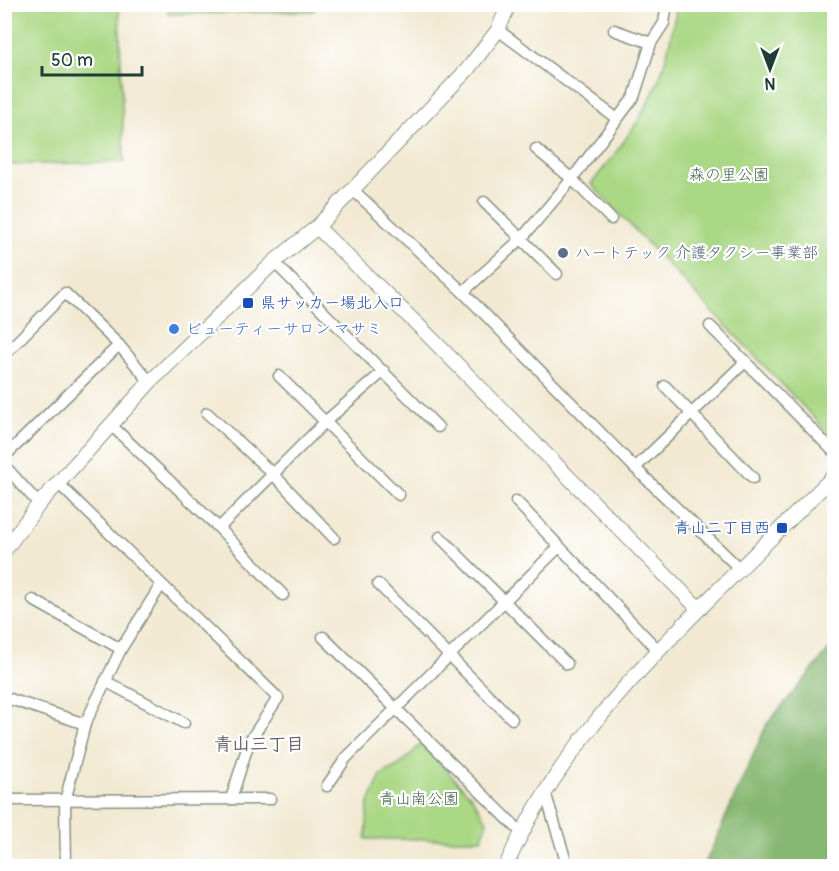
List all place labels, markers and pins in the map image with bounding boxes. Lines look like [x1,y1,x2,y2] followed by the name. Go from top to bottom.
[575,243,818,263] place label: ハートテック 介護タクシー事業部
[556,246,570,260] marker: ハートテック 介護タクシー事業部
[260,293,404,313] place label: 県サッカー場北入口
[241,296,255,310] marker: 県サッカー場北入口
[186,319,382,339] place label: ビューティーサロン マサミ
[167,322,181,336] marker: ビューティーサロン マサミ
[674,518,770,538] place label: 青山二丁目西
[775,521,789,535] marker: 青山二丁目西

